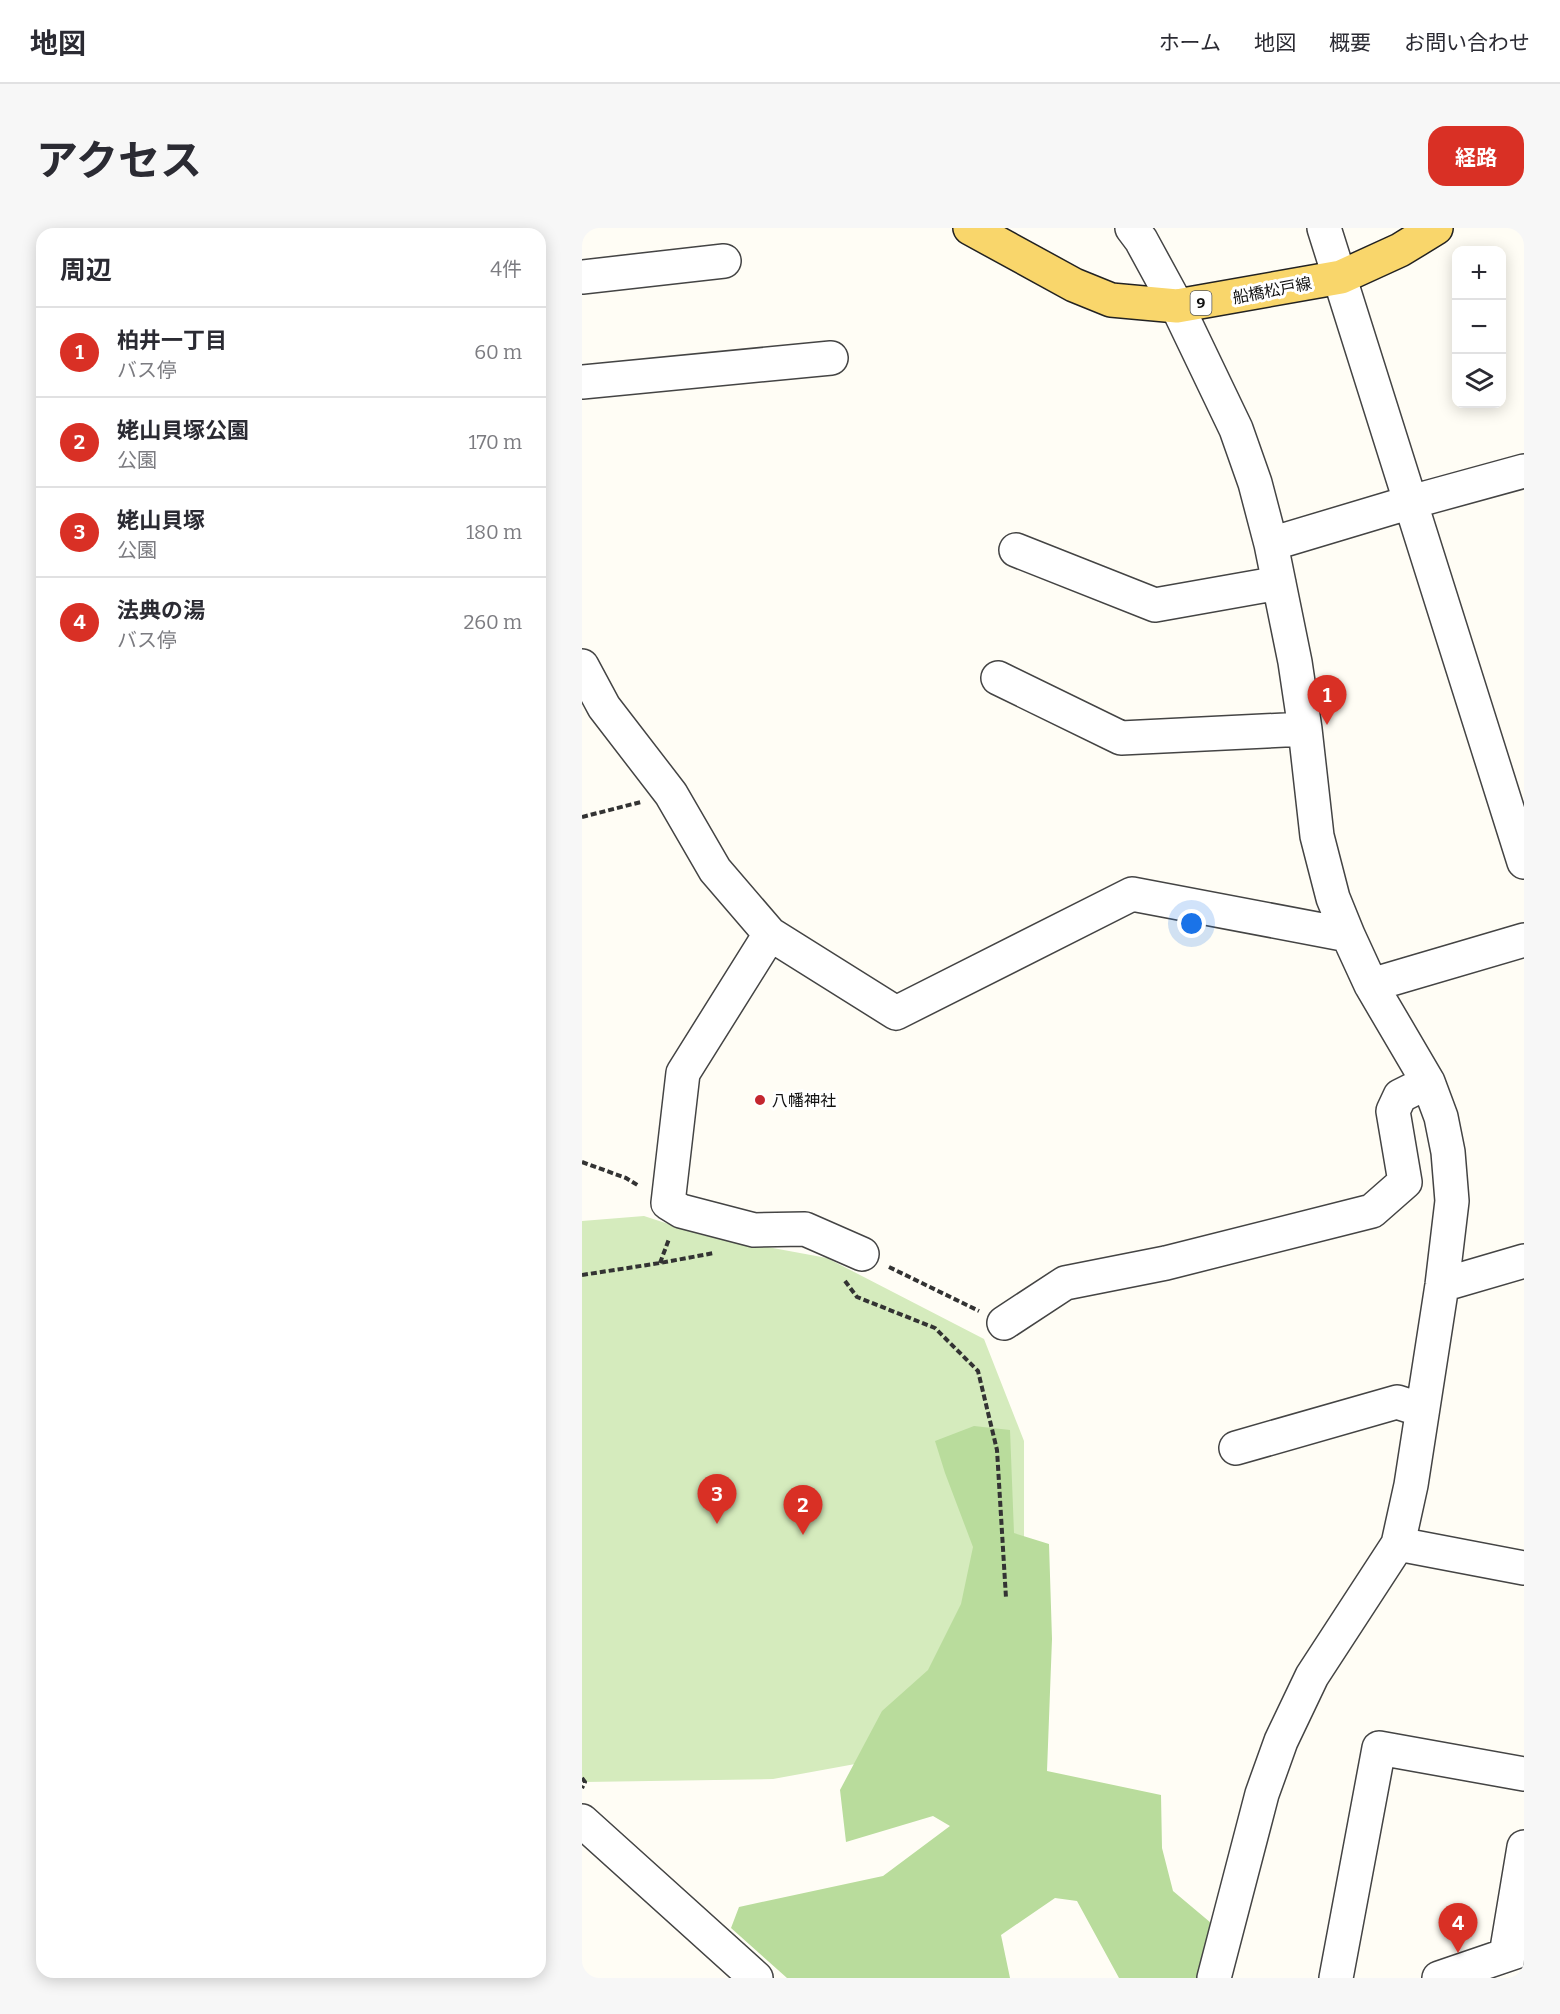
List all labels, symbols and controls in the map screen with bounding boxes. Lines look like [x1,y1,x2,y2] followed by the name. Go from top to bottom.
[30,27,86,60] text: 地図
[1159,30,1221,56] text: ホーム
[1254,30,1296,56] text: 地図
[1329,30,1371,56] text: 概要
[1404,30,1530,56] text: お問い合わせ
[1428,126,1524,186] button: 経路
[36,136,202,186] text: アクセス
[1452,246,1506,408] map controls
[1452,246,1506,300] button: +
[60,255,112,286] text: 周辺
[490,257,522,281] text: 4件
[1231,274,1313,307] street label: 船橋松戸線
[1190,291,1212,315] road number: 9
[1452,300,1506,354] button: −
[117,327,227,354] text: 柏井一丁目
[75,340,84,364] text: 1
[474,340,522,364] text: 60 m
[1452,354,1506,408] button: layers
[117,358,177,382] text: バス停
[117,417,249,444] text: 姥山貝塚公園
[74,430,85,454] text: 2
[469,430,522,454] text: 170 m
[117,448,157,472] text: 公園
[117,507,205,534] text: 姥山貝塚
[74,520,85,544] text: 3
[466,520,522,544] text: 180 m
[117,538,157,562] text: 公園
[117,597,205,624] text: 法典の湯
[73,610,86,634] text: 4
[463,610,522,634] text: 260 m
[117,628,177,652] text: バス停
[1308,676,1346,725] pin: 1
[1177,909,1206,938] your location
[772,1091,836,1110] place label: 八幡神社
[753,1093,767,1107] marker: 八幡神社
[698,1474,736,1524] pin: 3
[784,1486,822,1535] pin: 2
[1438,1904,1478,1953] pin: 4

